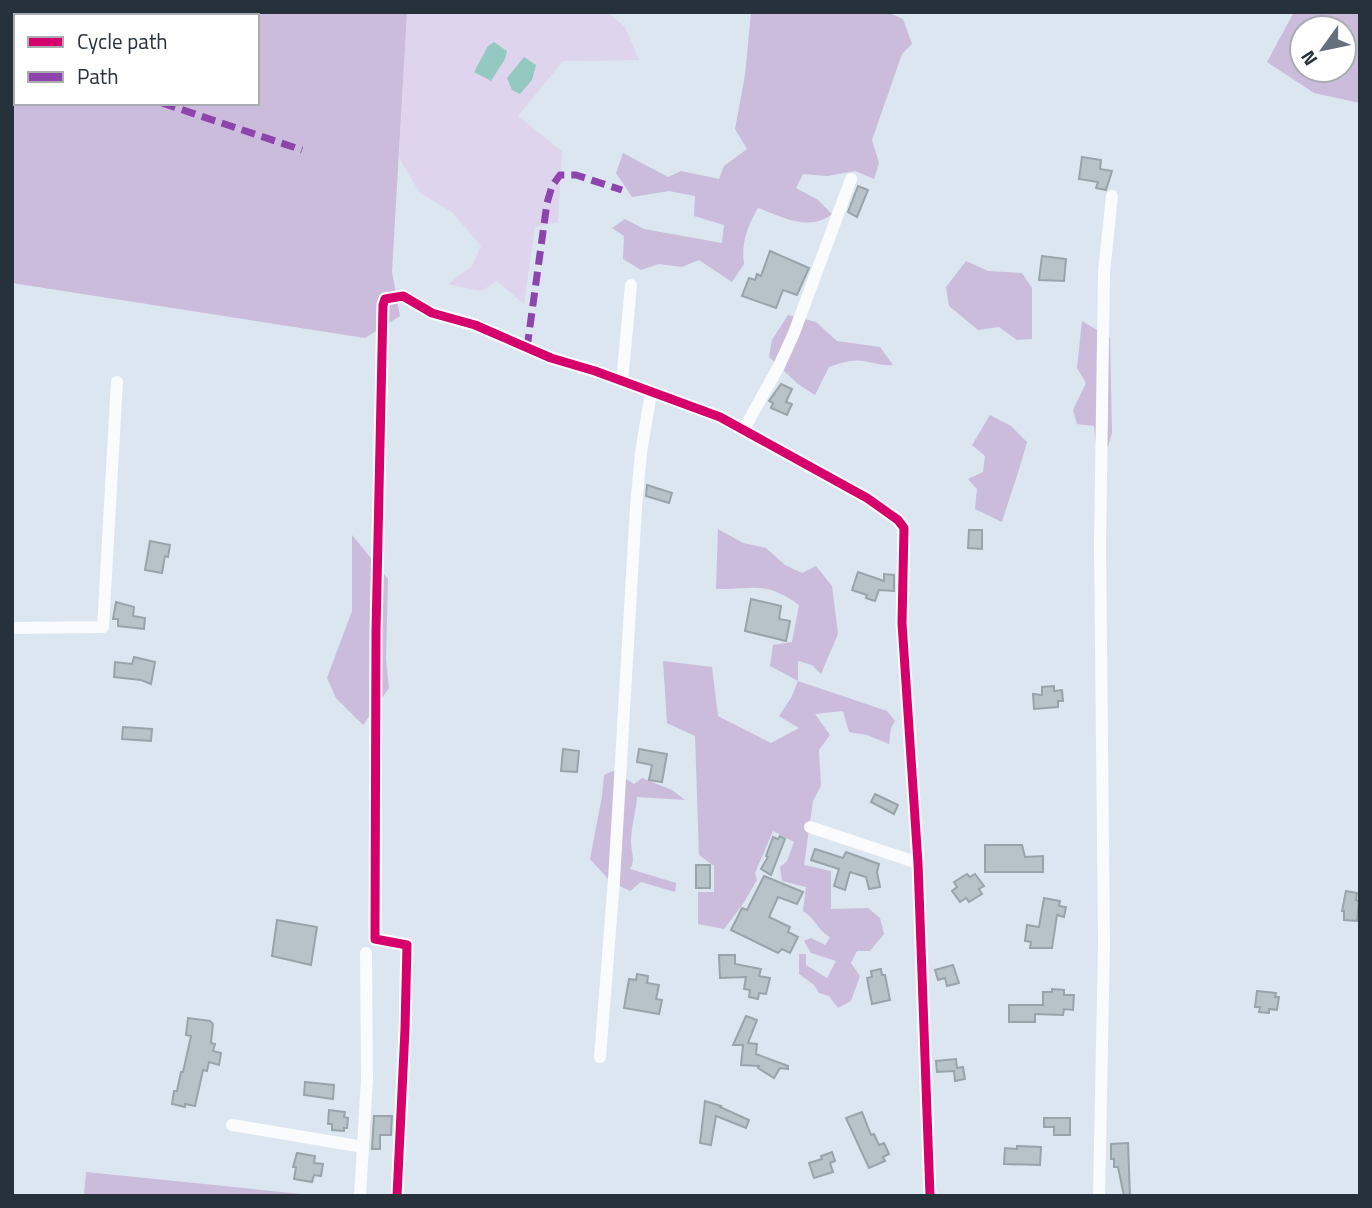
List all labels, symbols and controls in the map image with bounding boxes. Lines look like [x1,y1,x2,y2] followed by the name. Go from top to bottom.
[14,14,259,105] legend
[1288,14,1358,84] north arrow
[77,25,168,57] text: Cycle path
[1293,45,1324,72] text: N
[77,60,119,92] text: Path

